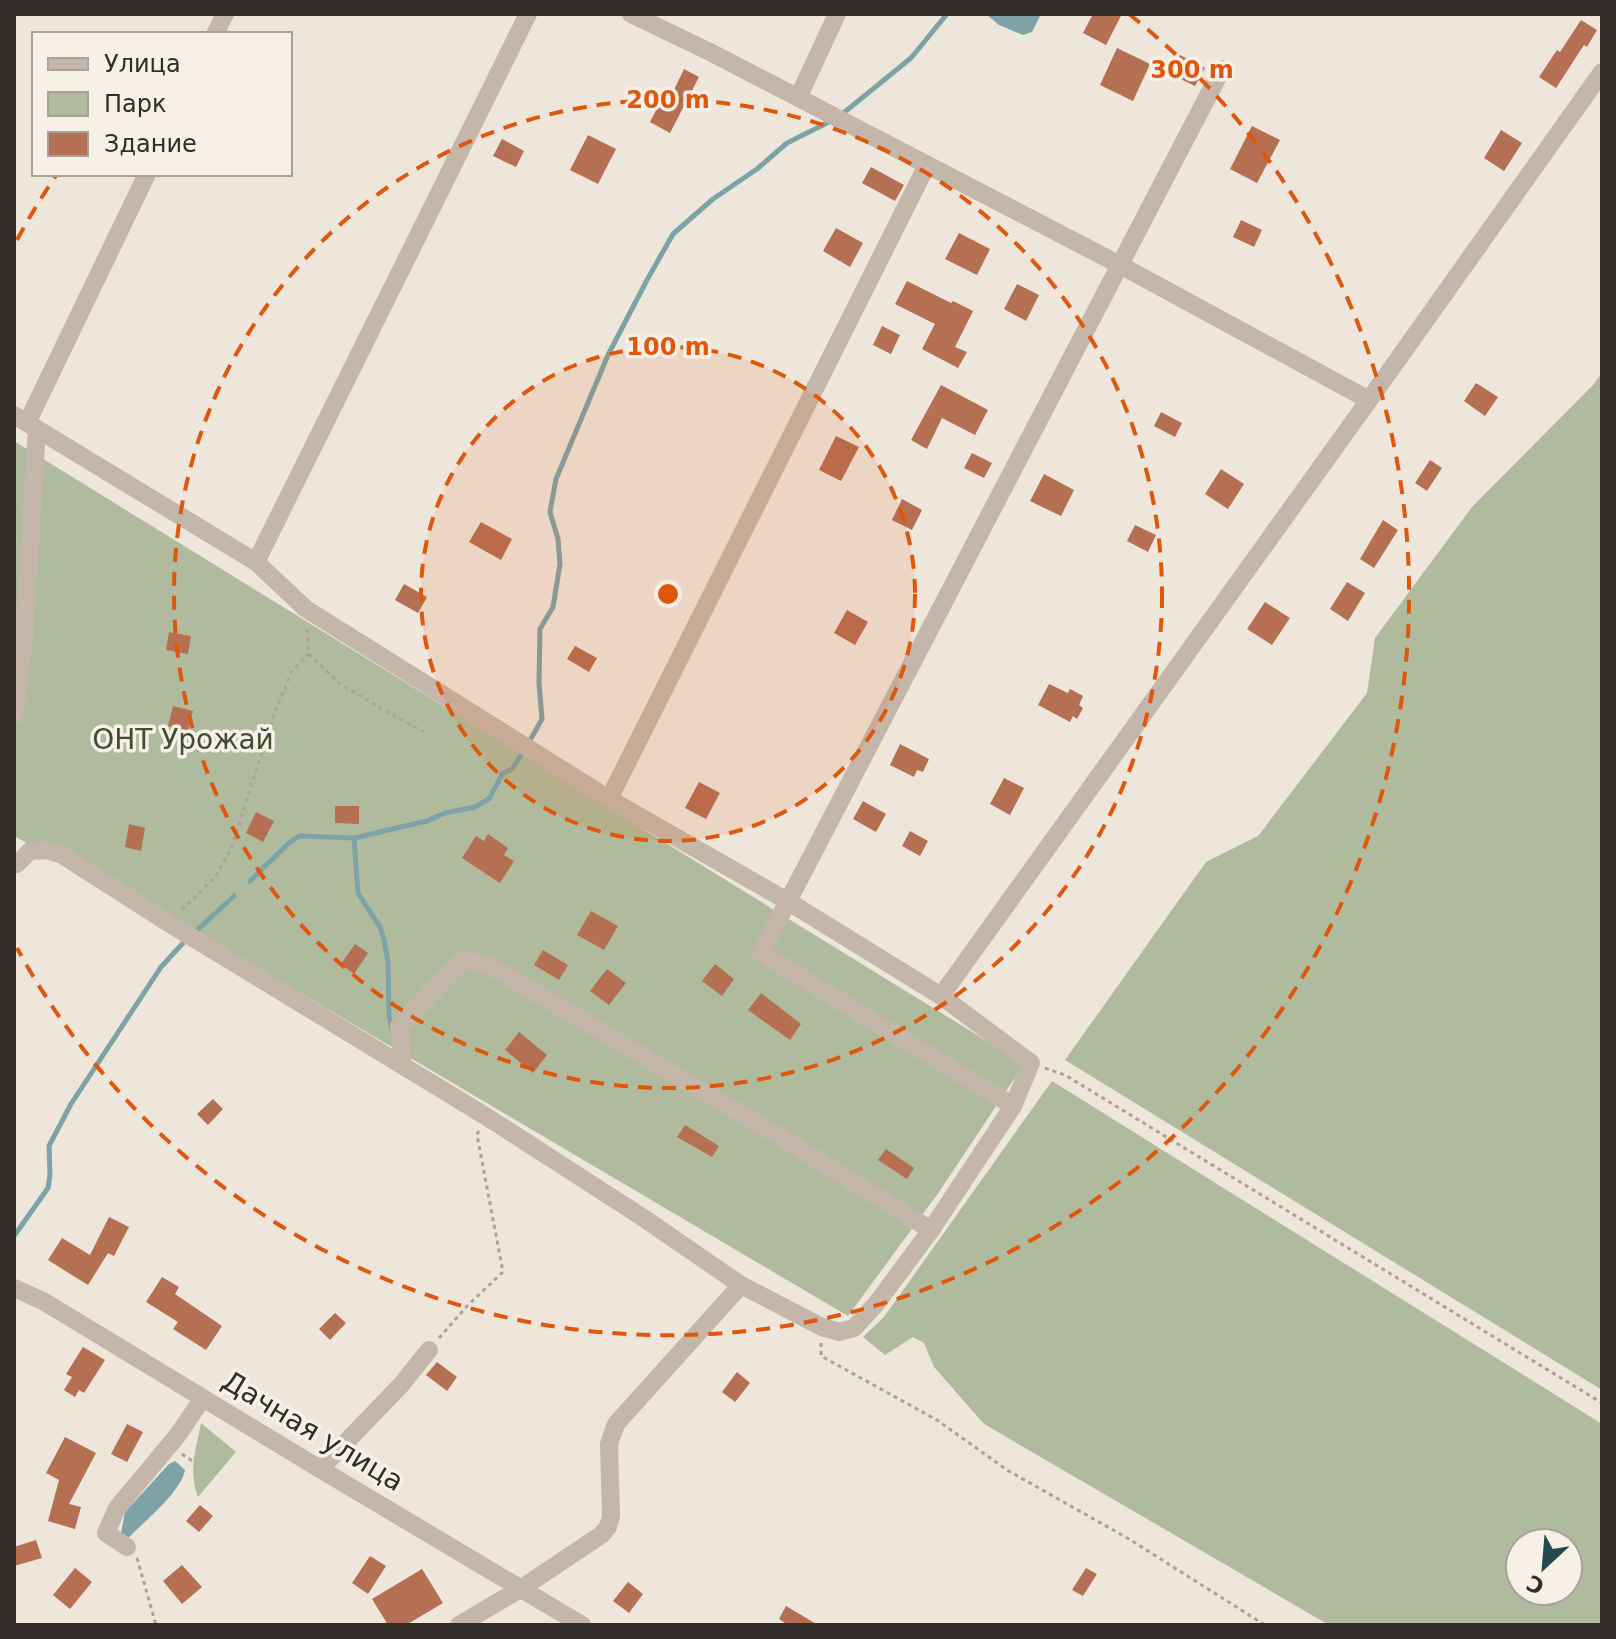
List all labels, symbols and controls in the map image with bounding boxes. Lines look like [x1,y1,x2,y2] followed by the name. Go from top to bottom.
[32,32,292,176] legend
[104,50,181,78] text: Улица
[1150,56,1234,84] text: 300 m
[626,86,710,114] text: 200 m
[104,90,166,118] text: Парк
[104,130,197,158] text: Здание
[626,333,710,361] text: 100 m
[654,580,682,608] centre of rings
[92,723,274,756] park label: ОНТ Урожай
[216,1364,410,1498] street label: Дачная улица
[1504,1527,1584,1607] north arrow
[1523,1570,1548,1599] text: С

